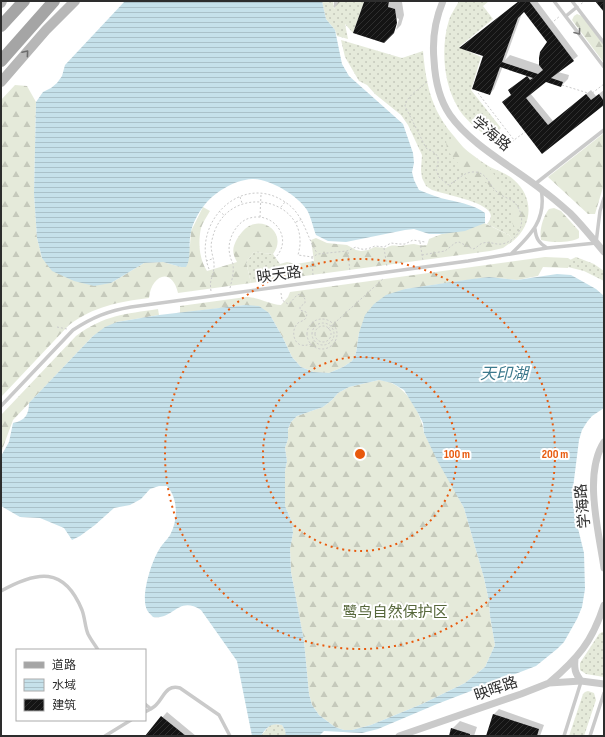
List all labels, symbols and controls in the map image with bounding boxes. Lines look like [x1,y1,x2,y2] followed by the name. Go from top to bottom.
[573,28,580,35] one-way arrow
[22,50,29,57] one-way arrow
[468,112,514,156] street label: 学海路
[255,262,303,288] street label: 映天路
[480,365,531,384] water label: 天印湖
[353,447,367,461] centre of rings
[444,447,470,462] text: 100 m
[542,447,568,462] text: 200 m
[572,483,594,529] street label: 学海路
[342,603,448,622] park label: 鹭鸟自然保护区
[16,649,146,721] legend
[52,658,76,673] text: 道路
[472,673,520,705] street label: 映晖路
[52,678,76,693] text: 水域
[52,698,76,713] text: 建筑

